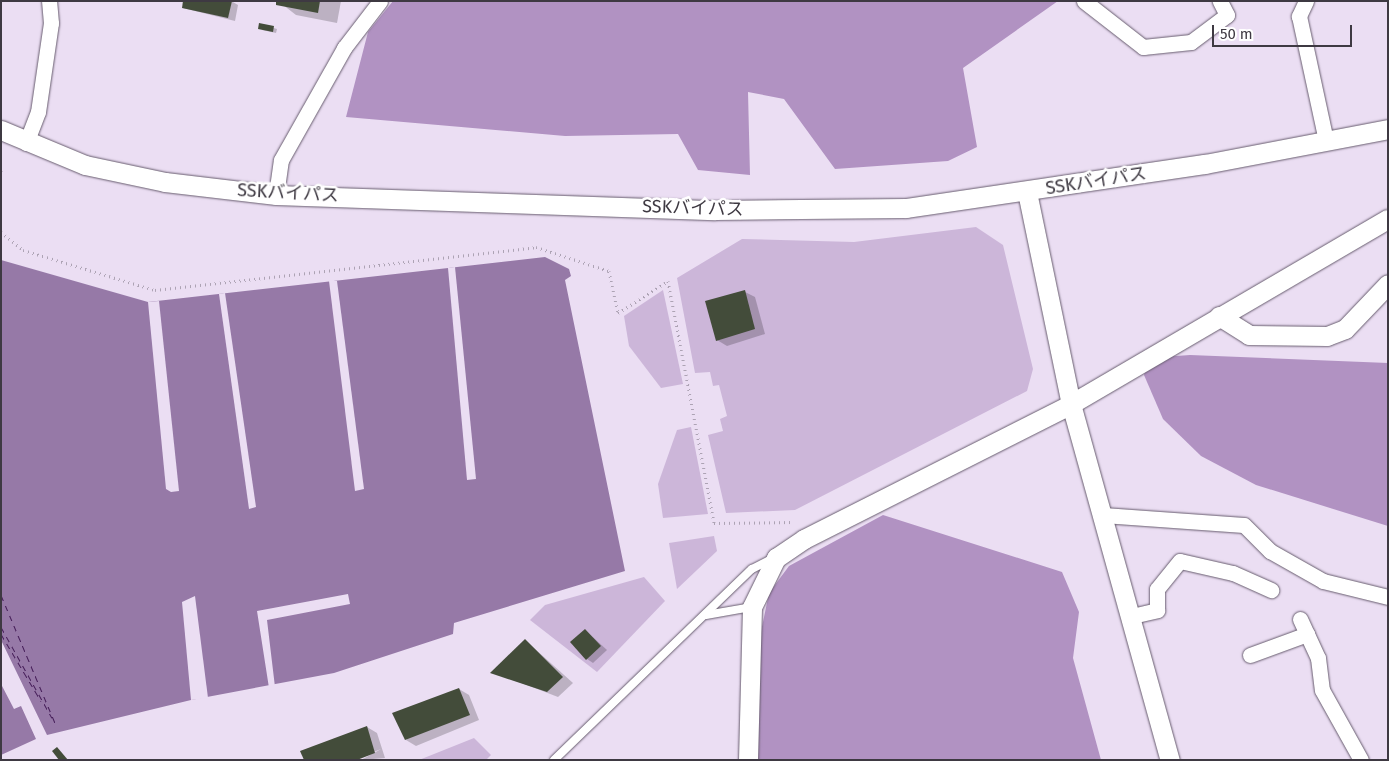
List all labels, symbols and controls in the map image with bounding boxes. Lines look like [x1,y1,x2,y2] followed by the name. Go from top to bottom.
[1214,15,1354,47] scale bar
[1220,25,1253,43] text: 50 m
[1044,162,1148,200] street label: SSKバイパス
[237,180,339,206] street label: SSKバイパス
[642,195,744,221] street label: SSKバイパス

